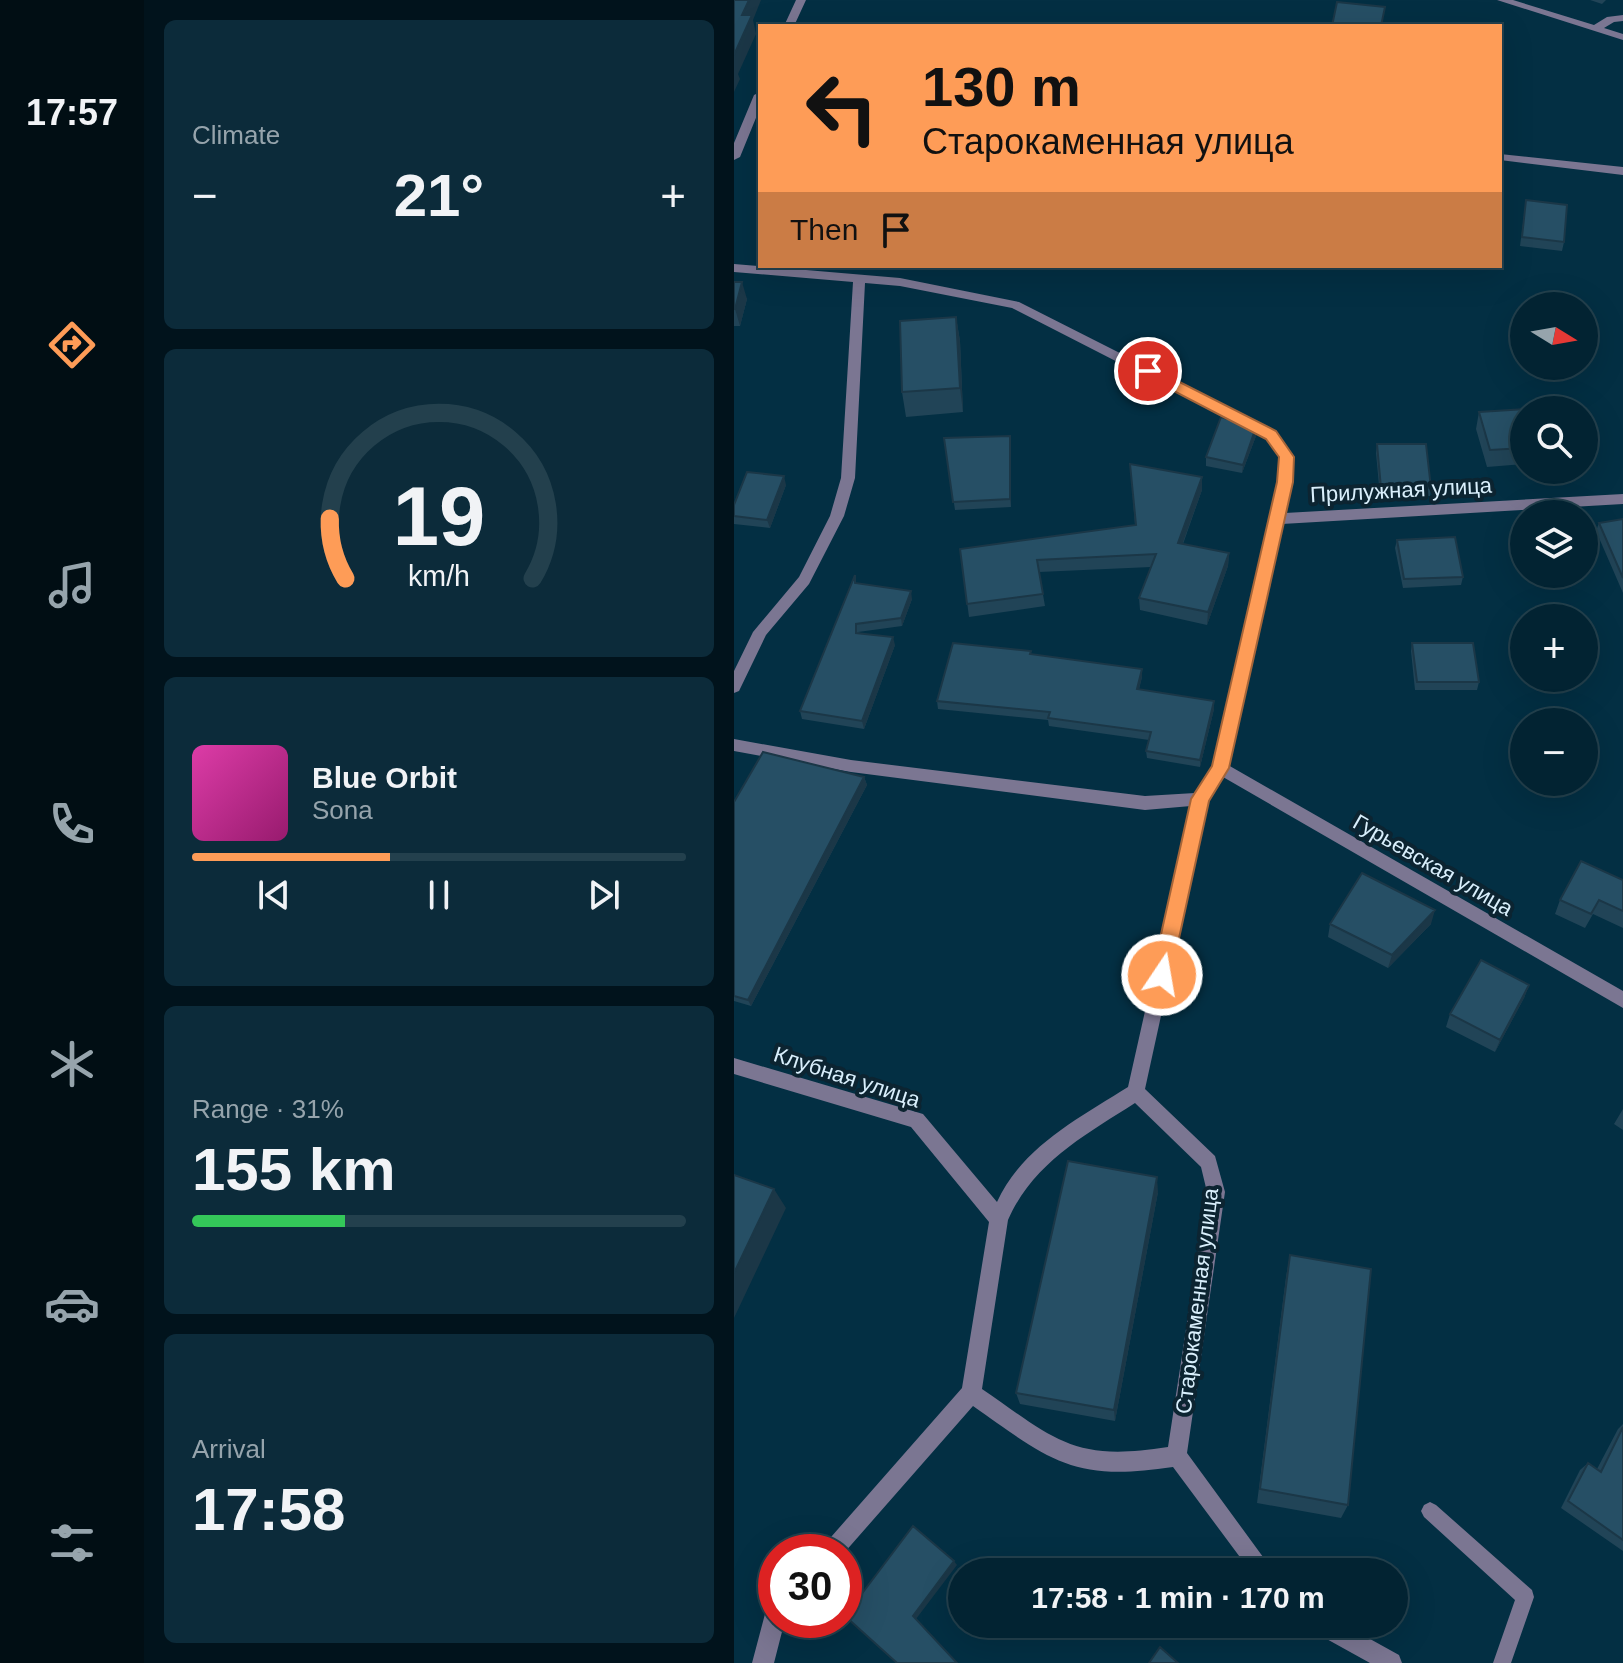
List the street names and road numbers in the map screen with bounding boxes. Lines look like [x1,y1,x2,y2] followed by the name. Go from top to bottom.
[1309,473,1493,507] street label: Прилужная улица
[1349,809,1518,921] street label: Гурьевская улица
[771,1042,924,1113] street label: Клубная улица
[1171,1186,1223,1415] street label: Старокаменная улица

